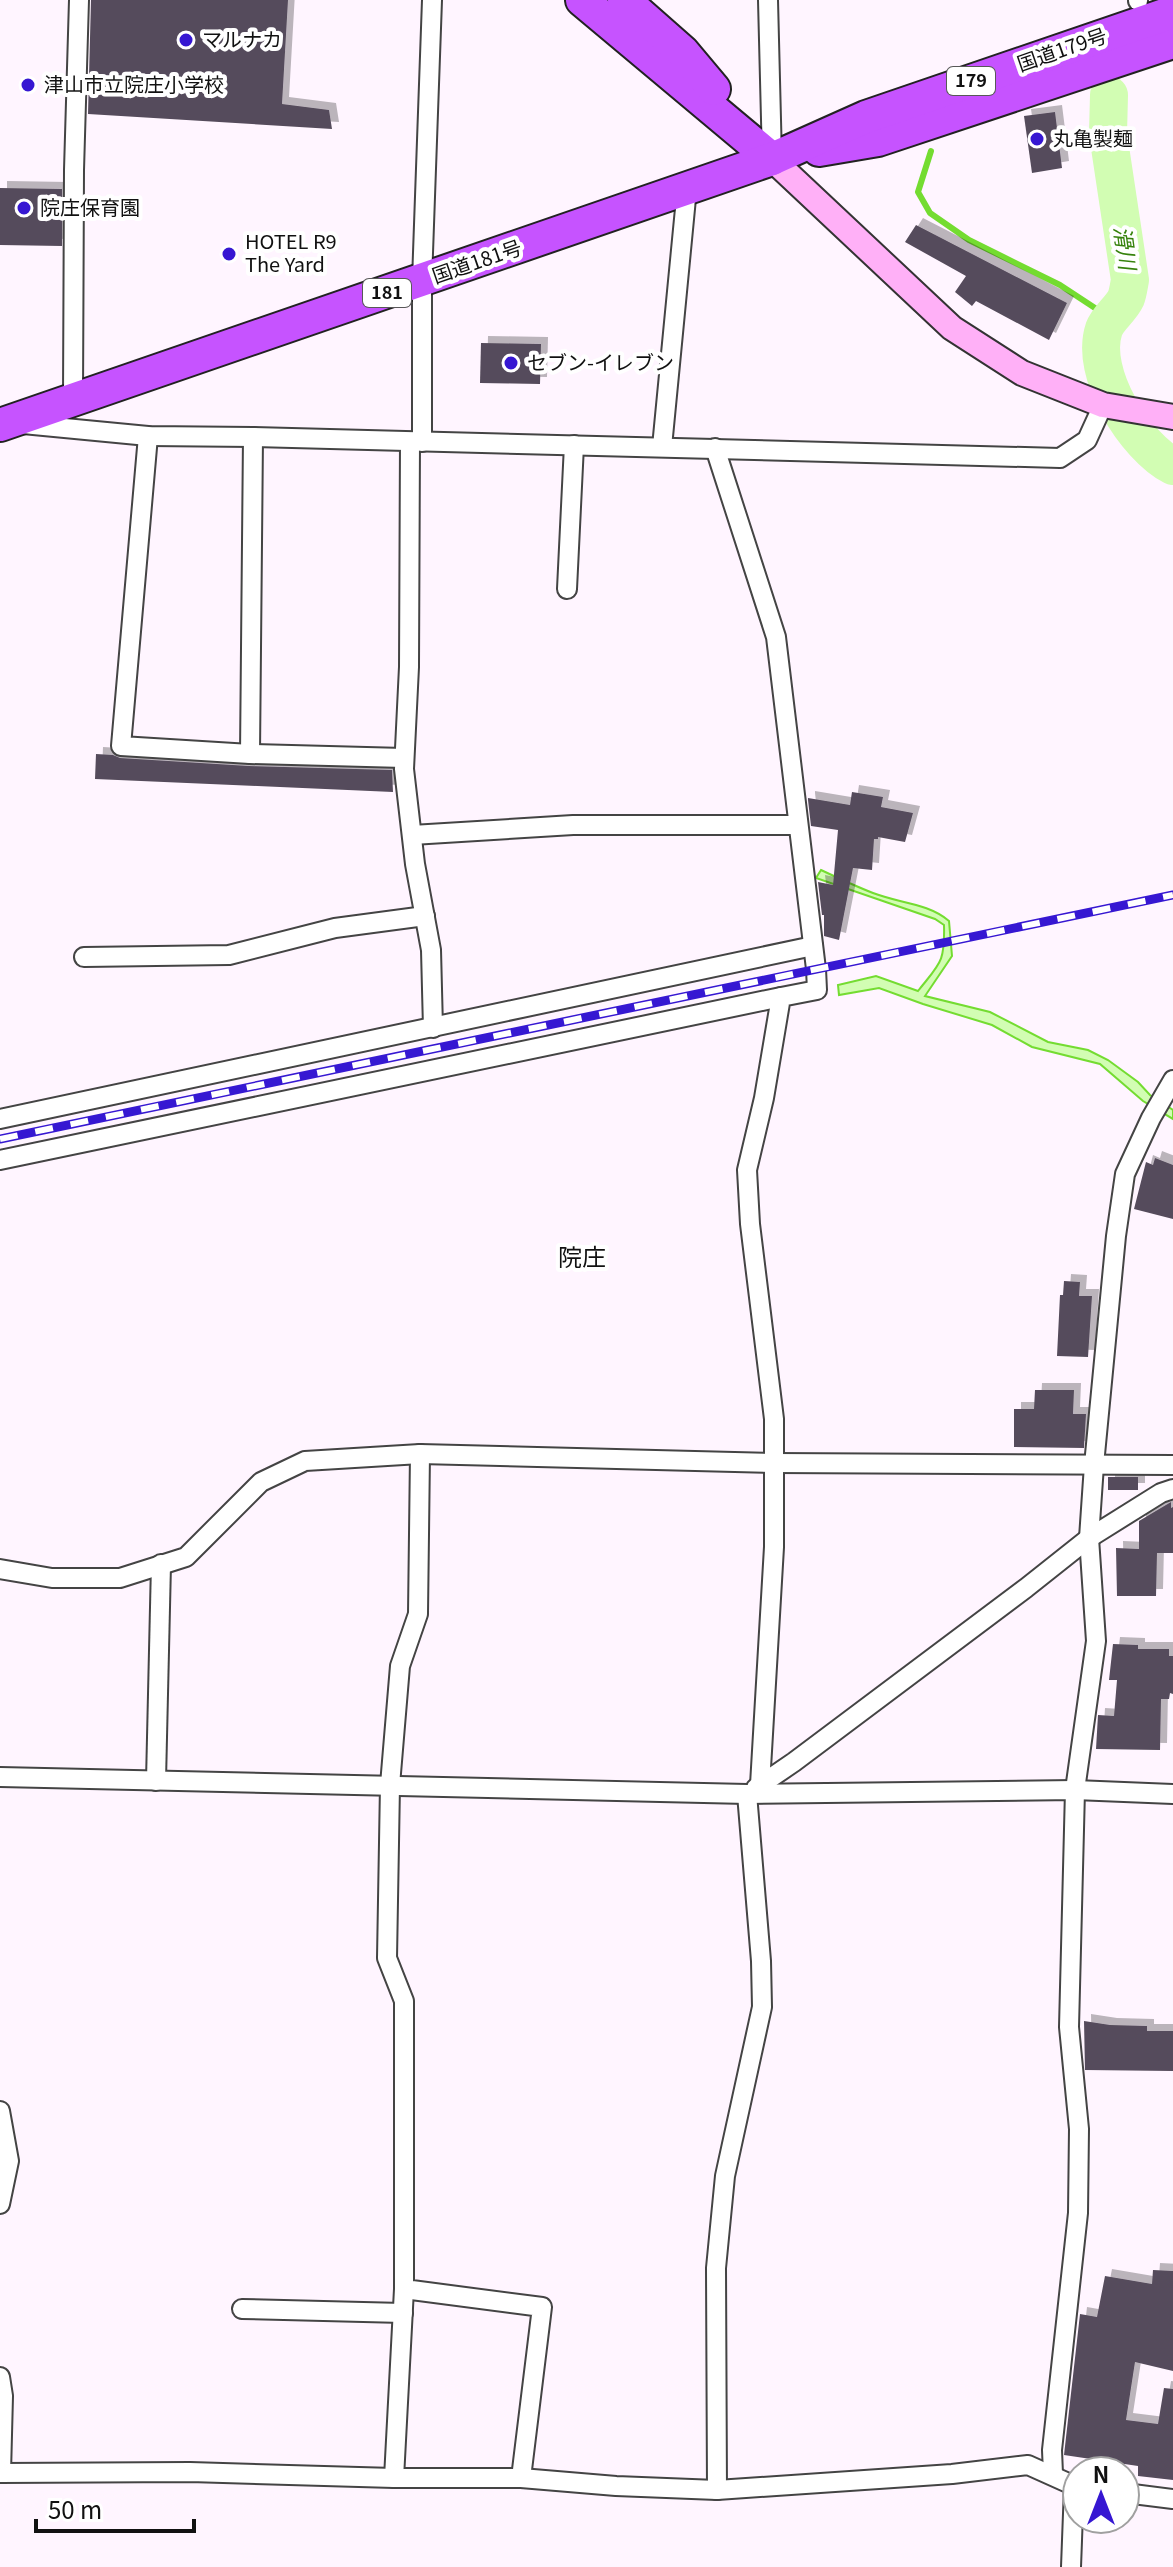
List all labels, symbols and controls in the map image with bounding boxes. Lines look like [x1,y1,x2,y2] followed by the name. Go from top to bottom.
[1013,20,1110,77] street label: 国道179号
[202,24,282,53] place label: マルナカ
[177,31,195,49] marker: マルナカ
[947,67,995,95] road number: 179
[44,69,224,98] place label: 津山市立院庄小学校
[19,76,37,94] marker: 津山市立院庄小学校
[1053,123,1133,152] place label: 丸亀製麺
[1028,130,1046,148] marker: 丸亀製麺
[40,192,140,221] place label: 院庄保育園
[15,199,33,217] marker: 院庄保育園
[1108,224,1146,274] water label: 滑川
[245,226,337,278] place label: HOTEL R9 The Yard
[428,232,525,289] street label: 国道181号
[220,245,238,263] marker: HOTEL R9 The Yard
[363,279,411,307] road number: 181
[527,347,674,376] place label: セブン-イレブン
[502,354,520,372] marker: セブン-イレブン
[558,1238,606,1273] district label: 院庄
[1061,2455,1141,2535] north arrow
[1093,2457,1109,2489] text: N
[36,2483,194,2533] scale bar
[48,2491,102,2526] text: 50 m

